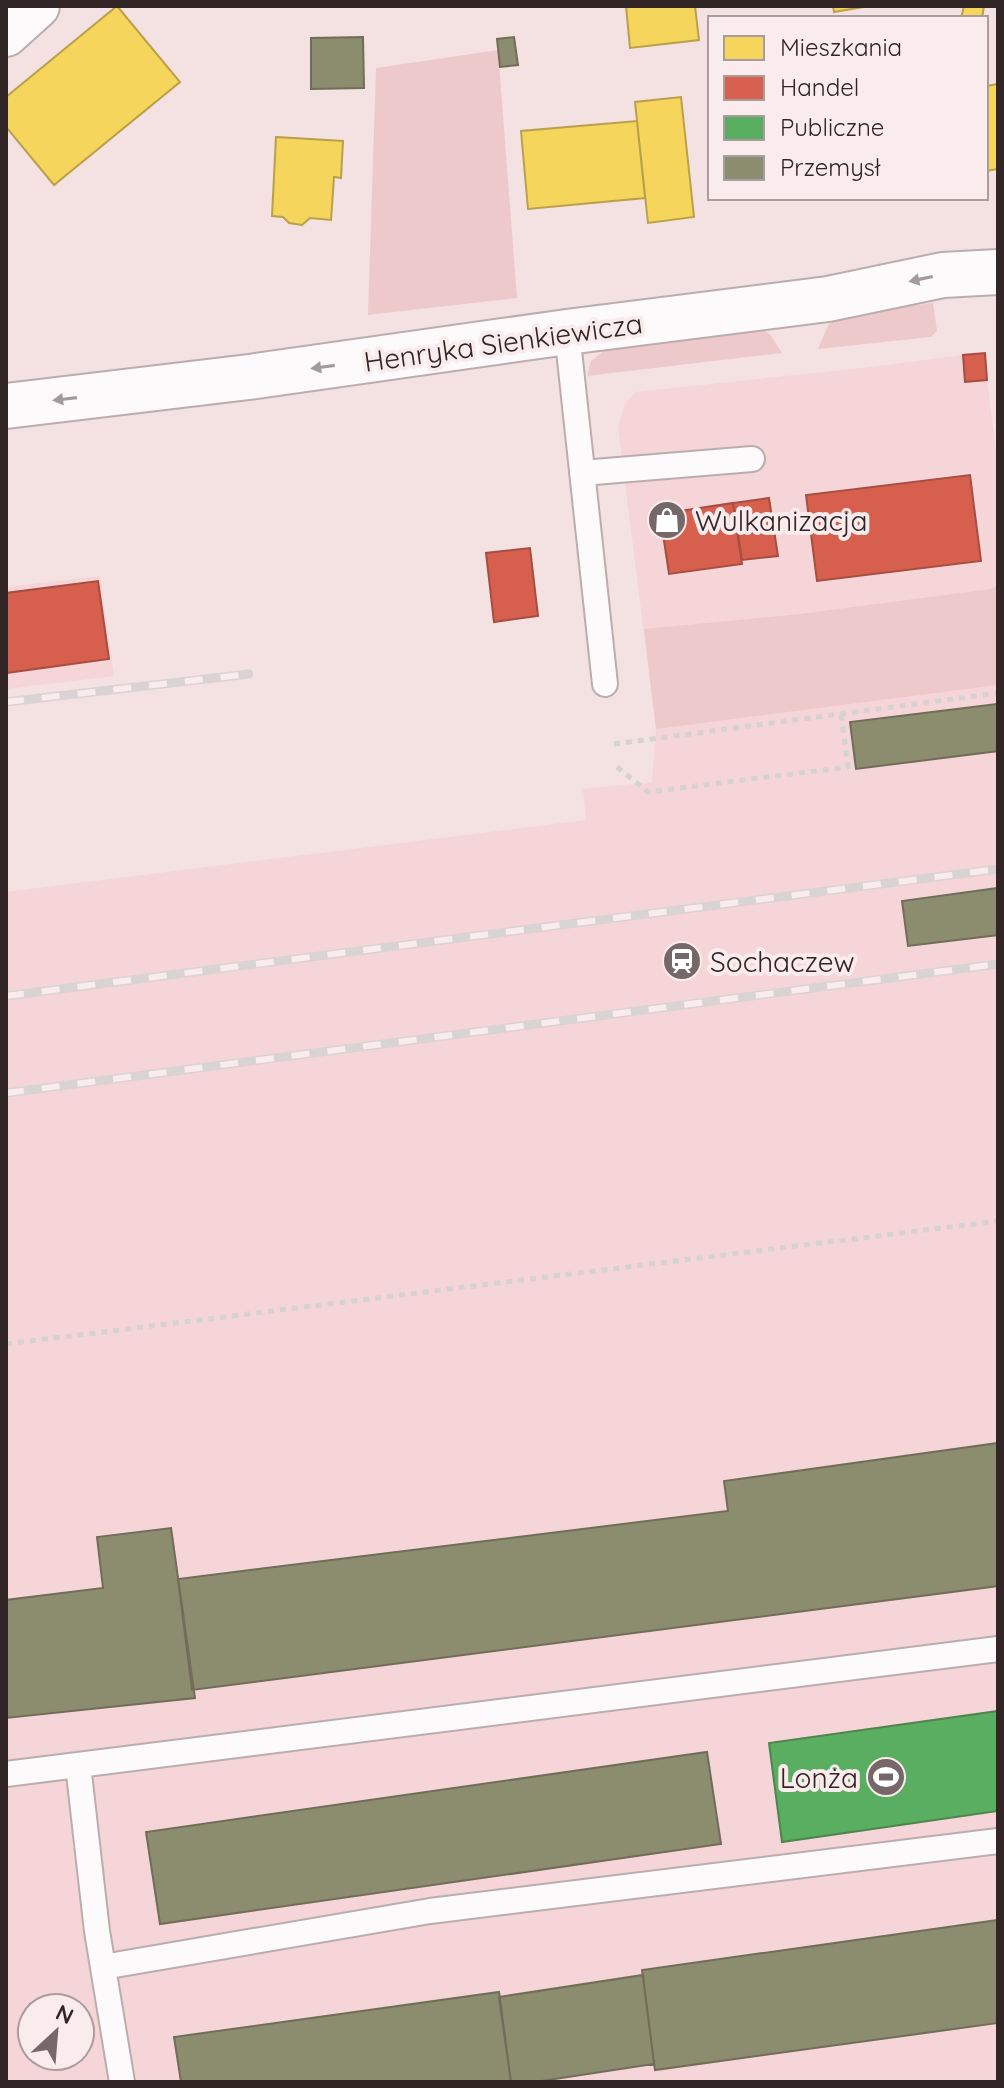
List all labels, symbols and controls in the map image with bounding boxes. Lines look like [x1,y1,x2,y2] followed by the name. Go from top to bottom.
[708,16,988,200] legend
[780,32,902,62] text: Mieszkania
[780,72,859,102] text: Handel
[780,112,884,142] text: Publiczne
[780,152,881,182] text: Przemysł
[908,274,933,286] one-way arrow
[362,305,644,379] street label: Henryka Sienkiewicza
[310,361,335,374] one-way arrow
[52,393,77,406] one-way arrow
[646,499,688,541] shop icon: Wulkanizacja
[695,503,868,538] place label: Wulkanizacja
[661,940,703,982] station icon: Sochaczew
[710,944,855,979] place label: Sochaczew
[865,1756,907,1798] sports icon: Lonża
[780,1760,858,1795] place label: Lonża
[16,1992,96,2072] north arrow
[51,1998,78,2030] text: N

